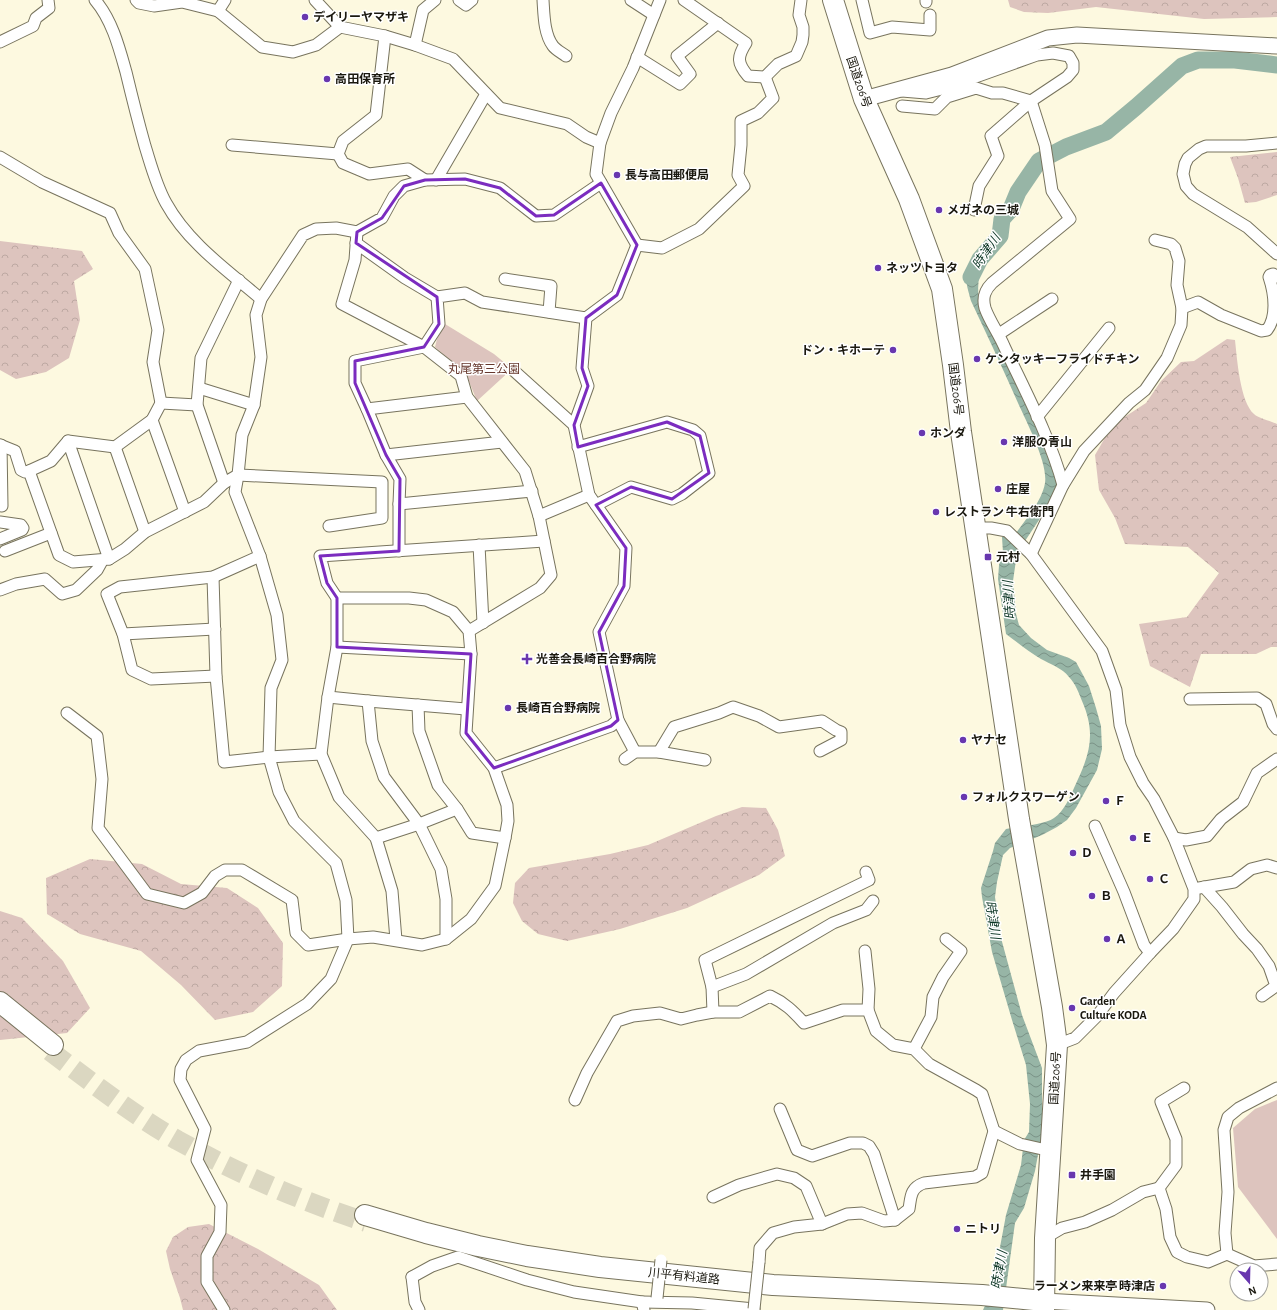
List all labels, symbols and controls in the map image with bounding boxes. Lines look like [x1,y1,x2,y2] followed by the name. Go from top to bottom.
[313,10,409,23] place label: デイリーヤマザキ
[300,12,310,22] marker: デイリーヤマザキ
[845,54,874,109] street label: 国道206号
[335,72,395,85] place label: 高田保育所
[322,74,332,84] marker: 高田保育所
[625,168,709,181] place label: 長与高田郵便局
[612,170,622,180] marker: 長与高田郵便局
[947,203,1019,216] place label: メガネの三城
[934,205,944,215] marker: メガネの三城
[970,230,1004,272] water label: 時津川
[886,261,958,274] place label: ネッツトヨタ
[873,263,883,273] marker: ネッツトヨタ
[801,344,885,356] place label: ドン・キホーテ
[888,345,898,355] marker: ドン・キホーテ
[985,352,1140,365] place label: ケンタッキーフライドチキン
[972,354,982,364] marker: ケンタッキーフライドチキン
[448,362,520,375] park label: 丸尾第三公園
[947,362,966,416] street label: 国道206号
[930,426,966,439] place label: ホンダ
[917,428,927,438] marker: ホンダ
[1012,435,1072,448] place label: 洋服の青山
[999,437,1009,447] marker: 洋服の青山
[1006,483,1030,495] place label: 庄屋
[993,484,1003,494] marker: 庄屋
[944,505,1054,518] place label: レストラン 牛右衛門
[931,507,941,517] marker: レストラン 牛右衛門
[996,550,1020,563] place label: 元村
[983,552,993,562] marker: 元村
[1001,578,1018,620] water label: 時津川
[536,652,656,665] place label: 光善会長崎百合野病院
[521,653,533,665] marker: 光善会長崎百合野病院
[516,701,600,714] place label: 長崎百合野病院
[503,703,513,713] marker: 長崎百合野病院
[971,734,1007,746] place label: ヤナセ
[958,735,968,745] marker: ヤナセ
[972,790,1080,803] place label: フォルクスワーゲン
[959,792,969,802] marker: フォルクスワーゲン
[1114,795,1126,807] place label: Ｆ
[1101,796,1111,806] marker: Ｆ
[1141,832,1153,844] place label: Ｅ
[1128,833,1138,843] marker: Ｅ
[1081,847,1093,859] place label: Ｄ
[1068,848,1078,858] marker: Ｄ
[1158,873,1170,885] place label: Ｃ
[1145,874,1155,884] marker: Ｃ
[1100,890,1112,902] place label: Ｂ
[1087,891,1097,901] marker: Ｂ
[983,900,1003,942] water label: 時津川
[1115,933,1127,945] place label: Ａ
[1102,934,1112,944] marker: Ａ
[1080,995,1147,1021] place label: Garden Culture KODA
[1067,1003,1077,1013] marker: Garden Culture KODA
[1047,1051,1062,1105] street label: 国道206号
[1080,1168,1116,1181] place label: 井手園
[1067,1170,1077,1180] marker: 井手園
[965,1223,1001,1235] place label: ニトリ
[952,1224,962,1234] marker: ニトリ
[989,1248,1010,1290] water label: 時津川
[1229,1262,1269,1302] north arrow
[648,1265,721,1286] street label: 川平有料道路
[1034,1280,1155,1292] place label: ラーメン来来亭 時津店
[1158,1281,1168,1291] marker: ラーメン来来亭 時津店
[1247,1284,1258,1297] text: N

